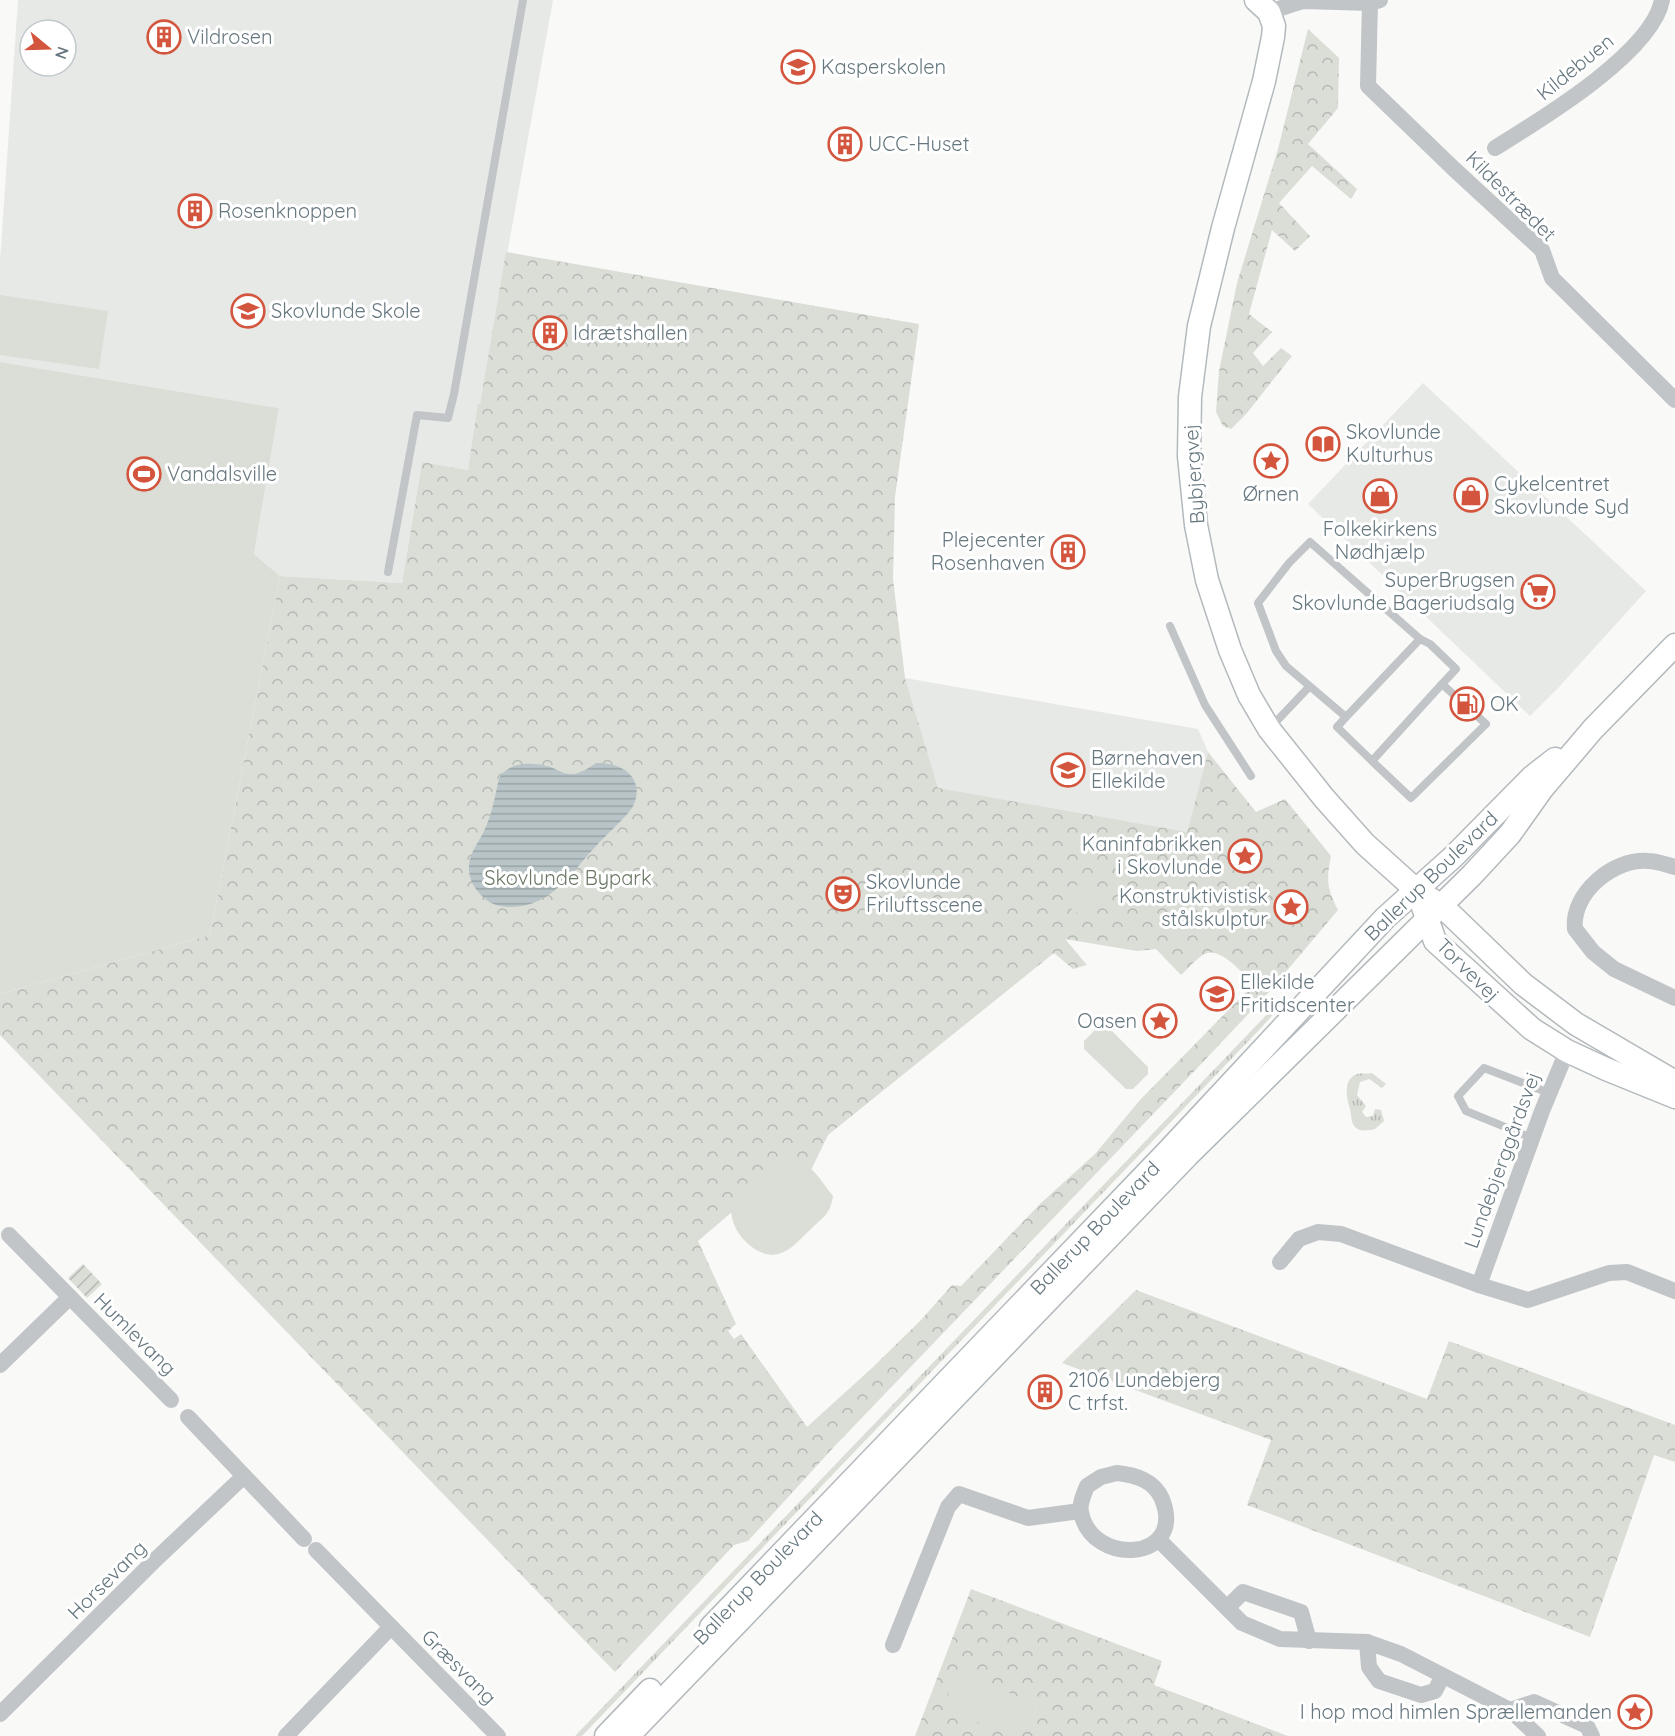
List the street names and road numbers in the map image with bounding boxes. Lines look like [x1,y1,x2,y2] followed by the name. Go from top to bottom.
[1531,28,1618,105] street label: Kildebuen
[1461,145,1562,246] street label: Kildestrædet
[1178,423,1209,525] street label: Bybjergvej
[1359,805,1503,946] street label: Ballerup Boulevard
[1431,933,1505,1007] street label: Torvevej
[1458,1068,1545,1252] street label: Lundebjerggårdsvej
[1024,1156,1165,1300] street label: Ballerup Boulevard
[89,1287,182,1380] street label: Humlevang
[687,1506,828,1650] street label: Ballerup Boulevard
[62,1535,151,1624] street label: Horsevang
[417,1624,502,1709] street label: Græsvang

